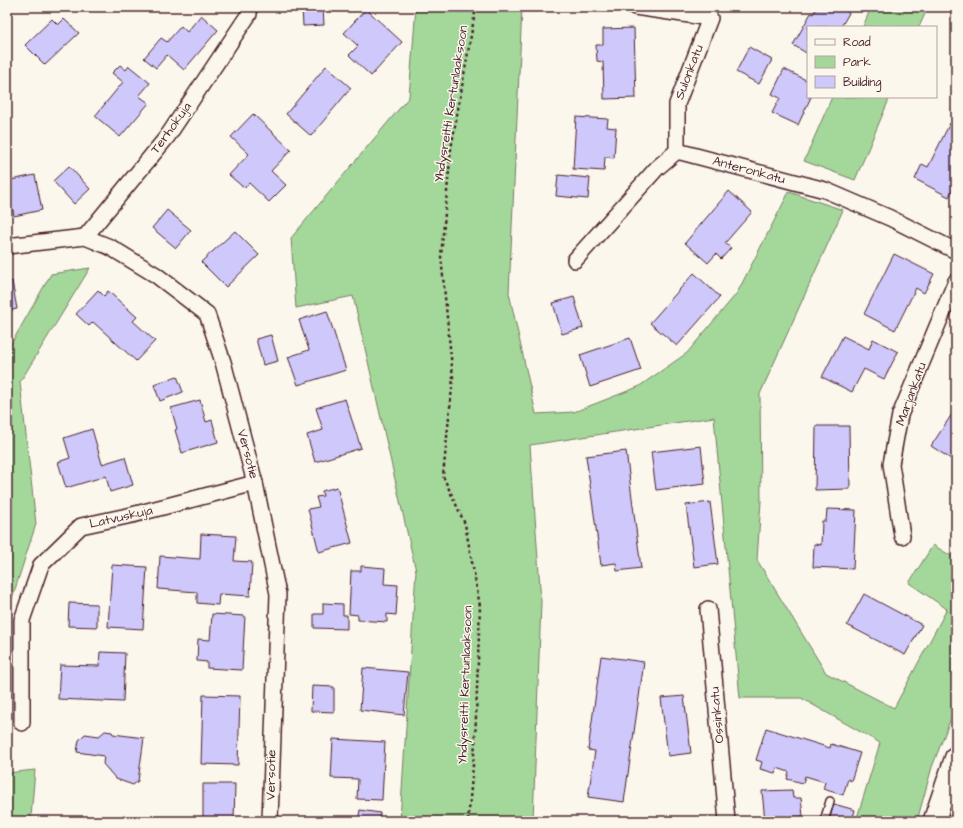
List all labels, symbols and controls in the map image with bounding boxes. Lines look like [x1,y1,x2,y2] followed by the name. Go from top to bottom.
[430,24,473,184] street label: Yhdysreitti Kertunlaaksoon
[807,26,937,98] legend
[843,34,871,51] text: Road
[670,42,708,102] street label: Sulonkatu
[843,54,871,71] text: Park
[843,74,881,92] text: Building
[146,98,196,157] street label: Terhokuja
[711,152,788,188] street label: Anteronkatu
[891,359,931,428] street label: Marjankatu
[233,427,263,481] street label: Versotie
[88,501,155,533] street label: Latvuskuja
[453,605,478,765] street label: Yhdysreitti Kertunlaaksoon
[706,686,728,744] street label: Ossinkatu
[262,750,280,800] street label: Versotie

